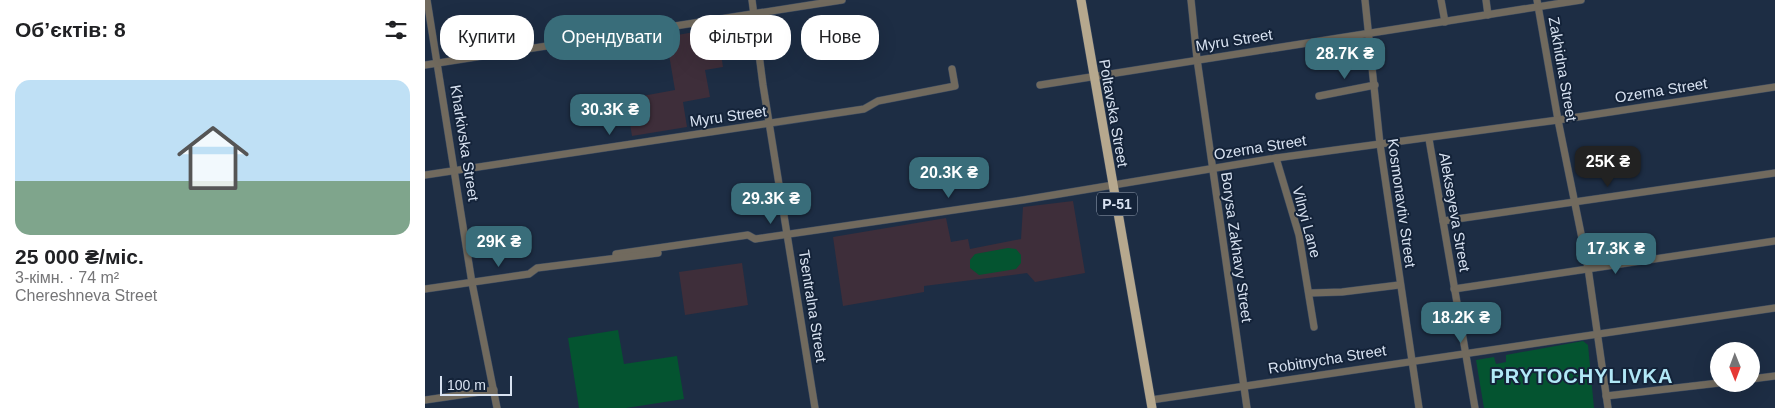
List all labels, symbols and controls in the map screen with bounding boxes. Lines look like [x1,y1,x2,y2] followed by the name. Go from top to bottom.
[440,15,534,60] chip: Купити
[544,15,680,60] chip: Орендувати
[690,15,791,60] chip: Фільтри
[801,15,879,60] chip: Нове
[1545,15,1581,123] street label: Zakhidna Street
[382,16,410,44] icon: filters
[15,18,126,41] text: Об’єктів: 8
[1194,25,1274,54] street label: Myru Street
[1299,38,1391,80] pin: 28.7K ₴
[1316,45,1374,62] text: 28.7K ₴
[1096,58,1132,169] street label: Poltavska Street
[1614,74,1709,106] street label: Ozerna Street
[447,84,483,203] street label: Kharkivska Street
[564,94,656,136] pin: 30.3K ₴
[581,101,639,118] text: 30.3K ₴
[688,102,768,130] street label: Myru Street
[168,113,258,203] icon: home
[1213,131,1308,163] street label: Ozerna Street
[1385,137,1420,269] street label: Kosmonavtiv Street
[1573,146,1643,188] pin: 25K ₴
[1436,151,1474,274] street label: Alekseyeva Street
[1586,153,1630,170] text: 25K ₴
[903,156,995,199] pin: 20.3K ₴
[920,164,978,181] text: 20.3K ₴
[1218,171,1256,324] street label: Borysa Zakhavy Street
[725,182,817,225] pin: 29.3K ₴
[1289,184,1325,260] street label: Vilnyi Lane
[742,190,800,207] text: 29.3K ₴
[1097,192,1137,215] road number: Р-51
[464,226,534,268] pin: 29K ₴
[1570,232,1662,275] pin: 17.3K ₴
[477,233,521,250] text: 29K ₴
[1587,240,1645,257] text: 17.3K ₴
[15,245,144,268] text: 25 000 ₴/міс.
[796,249,830,364] street label: Tsentralna Street
[15,269,119,286] text: 3-кімн. · 74 m²
[15,287,157,304] text: Chereshneva Street
[1415,302,1507,344] pin: 18.2K ₴
[1432,309,1490,326] text: 18.2K ₴
[1267,341,1388,377] street label: Robitnycha Street
[1710,342,1760,392] north arrow
[1710,342,1760,392] map controls
[1490,365,1674,387] district label: PRYTOCHYLIVKA
[440,373,513,396] scale bar
[447,377,486,393] text: 100 m

